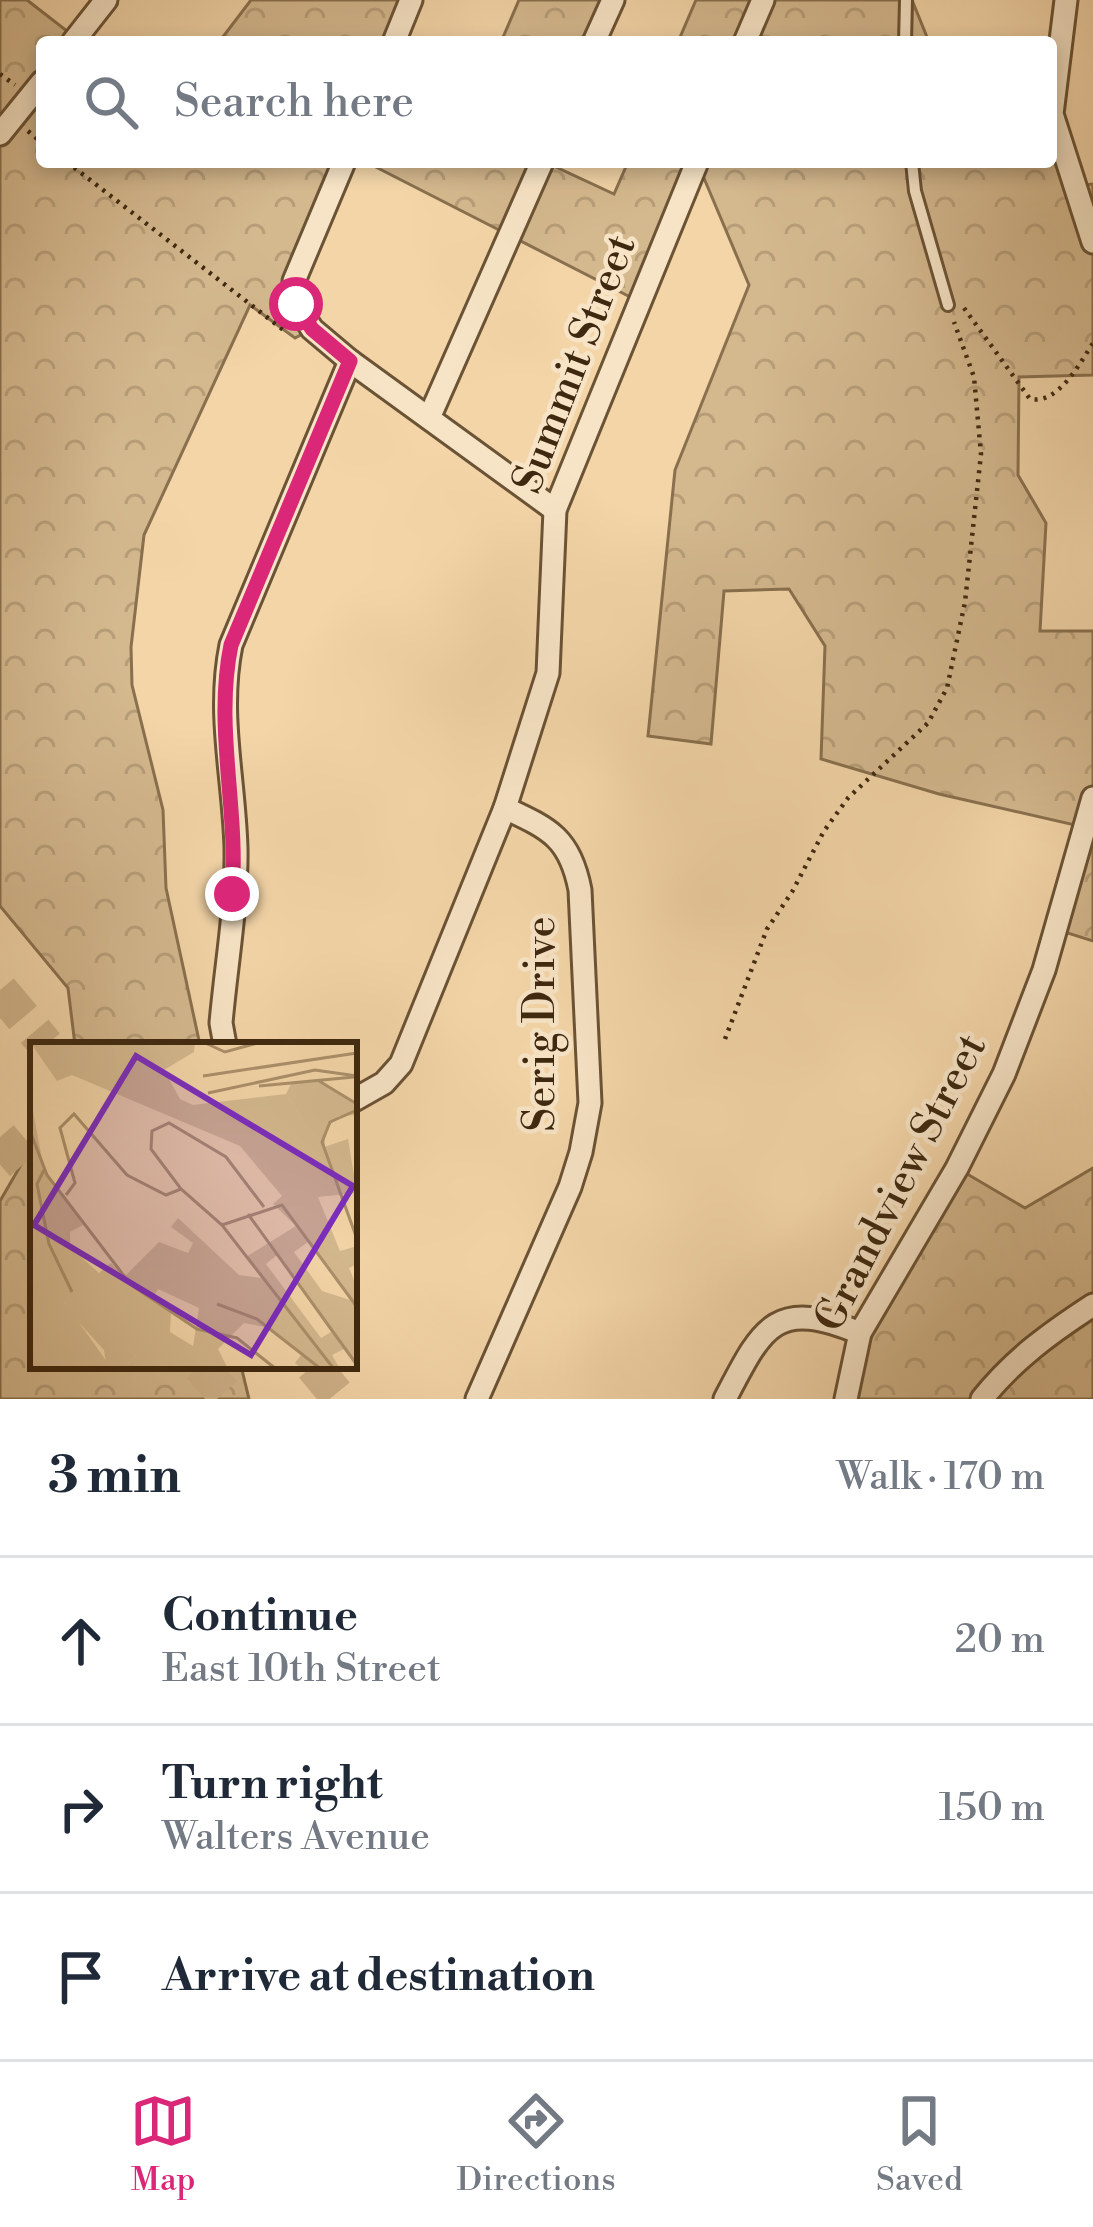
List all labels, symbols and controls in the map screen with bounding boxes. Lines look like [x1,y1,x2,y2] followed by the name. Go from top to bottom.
[36,36,1057,168] search box
[78,69,144,135] icon: search
[174,74,414,131] text: Search here
[501,227,649,501] street label: Summit Street
[269,277,323,331] route start
[205,867,259,921] route end
[515,916,569,1132] street label: Serig Drive
[803,1025,999,1341] street label: Grandview Street
[30,1042,357,1369] inset map
[48,1445,181,1509] text: 3 min
[836,1453,1045,1502] text: Walk · 170 m
[162,1588,358,1645] text: Continue
[48,1608,114,1674] icon: ahead
[955,1616,1045,1665] text: 20 m
[162,1645,441,1694] text: East 10th Street
[162,1756,383,1813] text: Turn right
[48,1776,114,1842] icon: right
[939,1784,1045,1833] text: 150 m
[162,1813,430,1862] text: Walters Avenue
[48,1944,114,2010] icon: arrive
[162,1948,595,2005] text: Arrive at destination
[130,2088,196,2201] tab: Map
[457,2088,616,2201] tab: Directions
[876,2088,963,2201] tab: Saved

